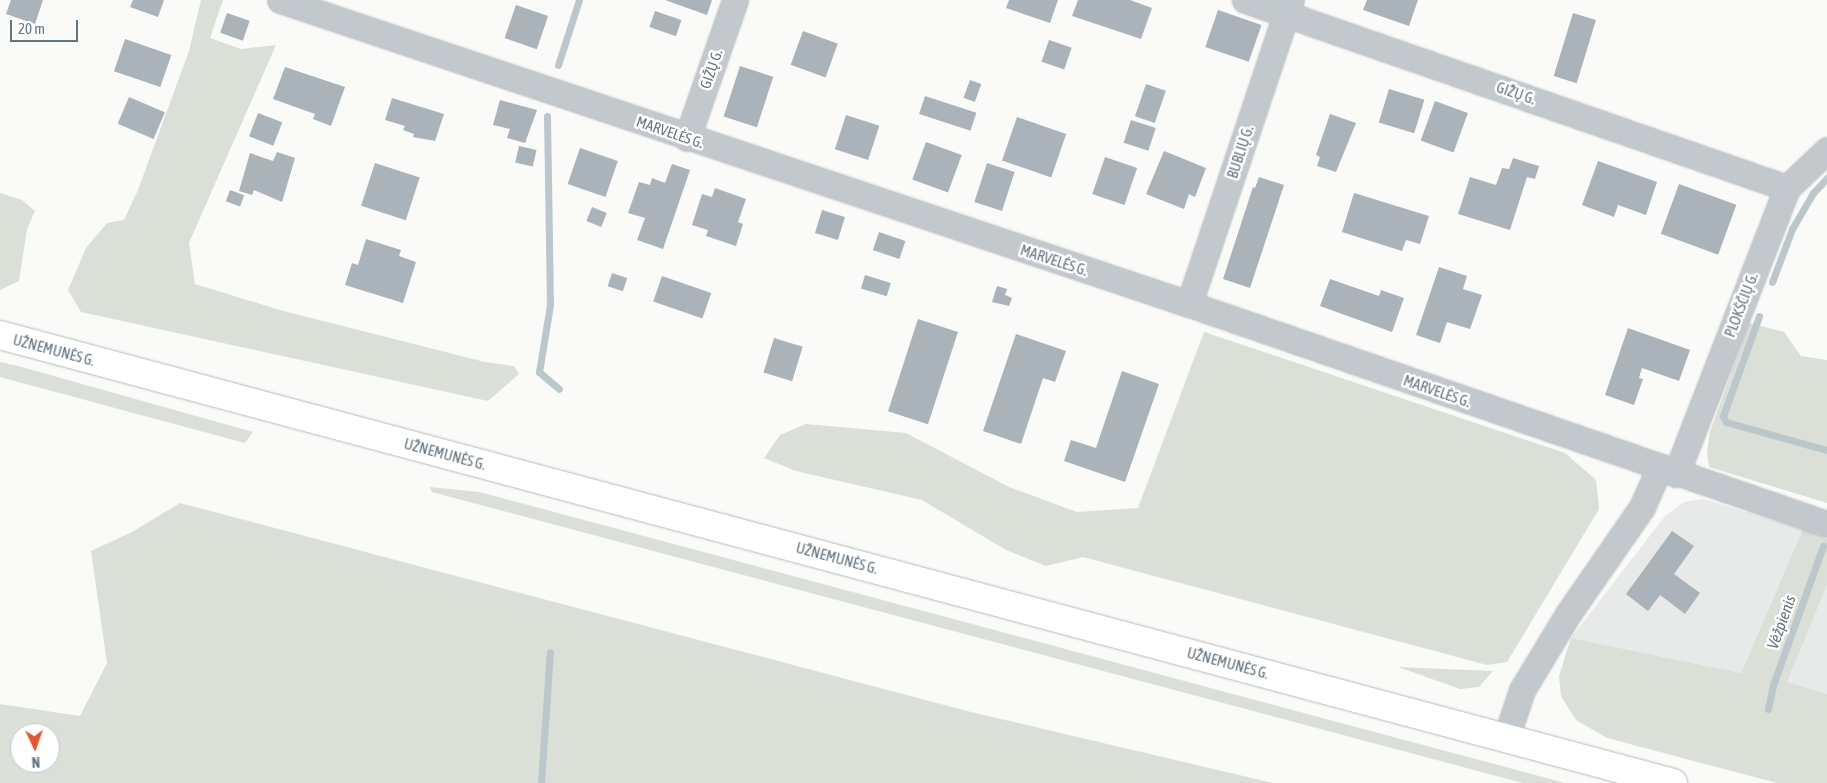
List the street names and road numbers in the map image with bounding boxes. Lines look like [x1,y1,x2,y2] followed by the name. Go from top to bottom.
[696,47,726,91] street label: GIŽŲ G.
[1494,78,1538,108] street label: GIŽŲ G.
[634,112,706,152] street label: MARVELĖS G.
[1223,123,1257,181] street label: BUBLIŲ G.
[1018,241,1090,279] street label: MARVELĖS G.
[1721,270,1761,340] street label: PLOKŠČIŲ G.
[11,330,97,370] street label: UŽNEMUNĖS G.
[1401,371,1473,411] street label: MARVELĖS G.
[402,434,488,474] street label: UŽNEMUNĖS G.
[794,538,880,578] street label: UŽNEMUNĖS G.
[1185,643,1271,683] street label: UŽNEMUNĖS G.

